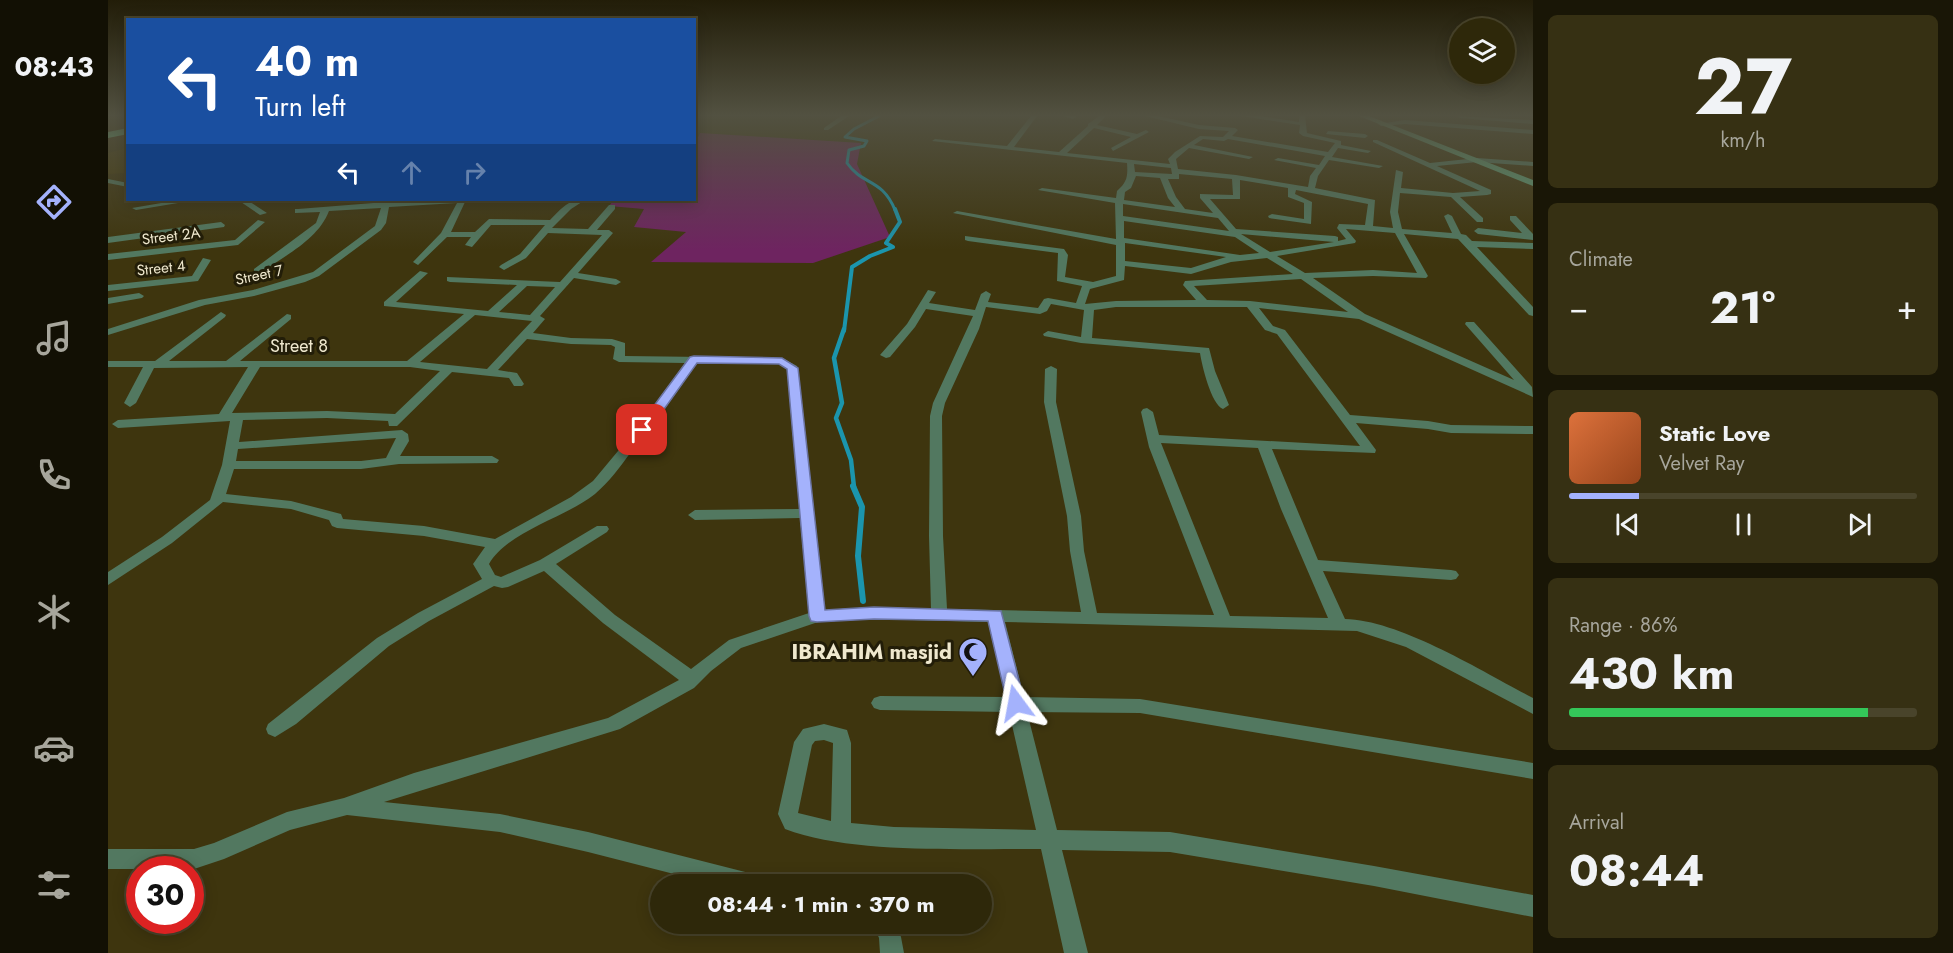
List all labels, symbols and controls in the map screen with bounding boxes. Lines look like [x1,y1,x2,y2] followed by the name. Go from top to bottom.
[1449,18,1515,84] map controls
[1449,18,1515,84] button: layers
[255,31,359,92] text: 40 m
[1694,31,1792,143] text: 27
[156,42,234,120] icon: left
[14,47,94,86] text: 08:43
[255,87,345,126] text: Turn left
[1720,126,1766,155] text: km/h
[332,156,365,189] icon: left
[395,156,428,189] icon: ahead
[458,156,491,189] icon: right
[33,181,75,223] icon: directions
[141,221,202,250] street label: Street 2A
[1569,245,1633,274] text: Climate
[135,254,187,282] street label: Street 4
[233,259,285,291] street label: Street 7
[1710,275,1775,340] text: 21°
[1569,284,1588,331] text: −
[1897,284,1917,331] text: +
[33,317,75,359] icon: music
[270,333,328,359] street label: Street 8
[616,404,667,455] pin
[625,413,658,446] icon: arrive
[1659,417,1770,449] text: Static Love
[1659,449,1745,478] text: Velvet Ray
[33,454,75,496] icon: phone
[1611,508,1644,541] icon: previous
[1727,508,1760,541] icon: pause
[1843,508,1876,541] icon: next
[33,591,75,633] icon: climate
[1569,611,1677,640] text: Range · 86%
[957,636,989,678] mosque icon: IBRAHIM masjid
[791,637,952,667] place label: IBRAHIM masjid
[1569,641,1735,706] text: 430 km
[984,671,1048,735] position arrow
[33,727,75,769] icon: car
[1569,808,1624,837] text: Arrival
[1569,838,1704,903] text: 08:44
[126,856,204,934] speed limit sign: 30
[33,864,75,906] icon: filters
[707,888,935,920] text: 08:44 · 1 min · 370 m

